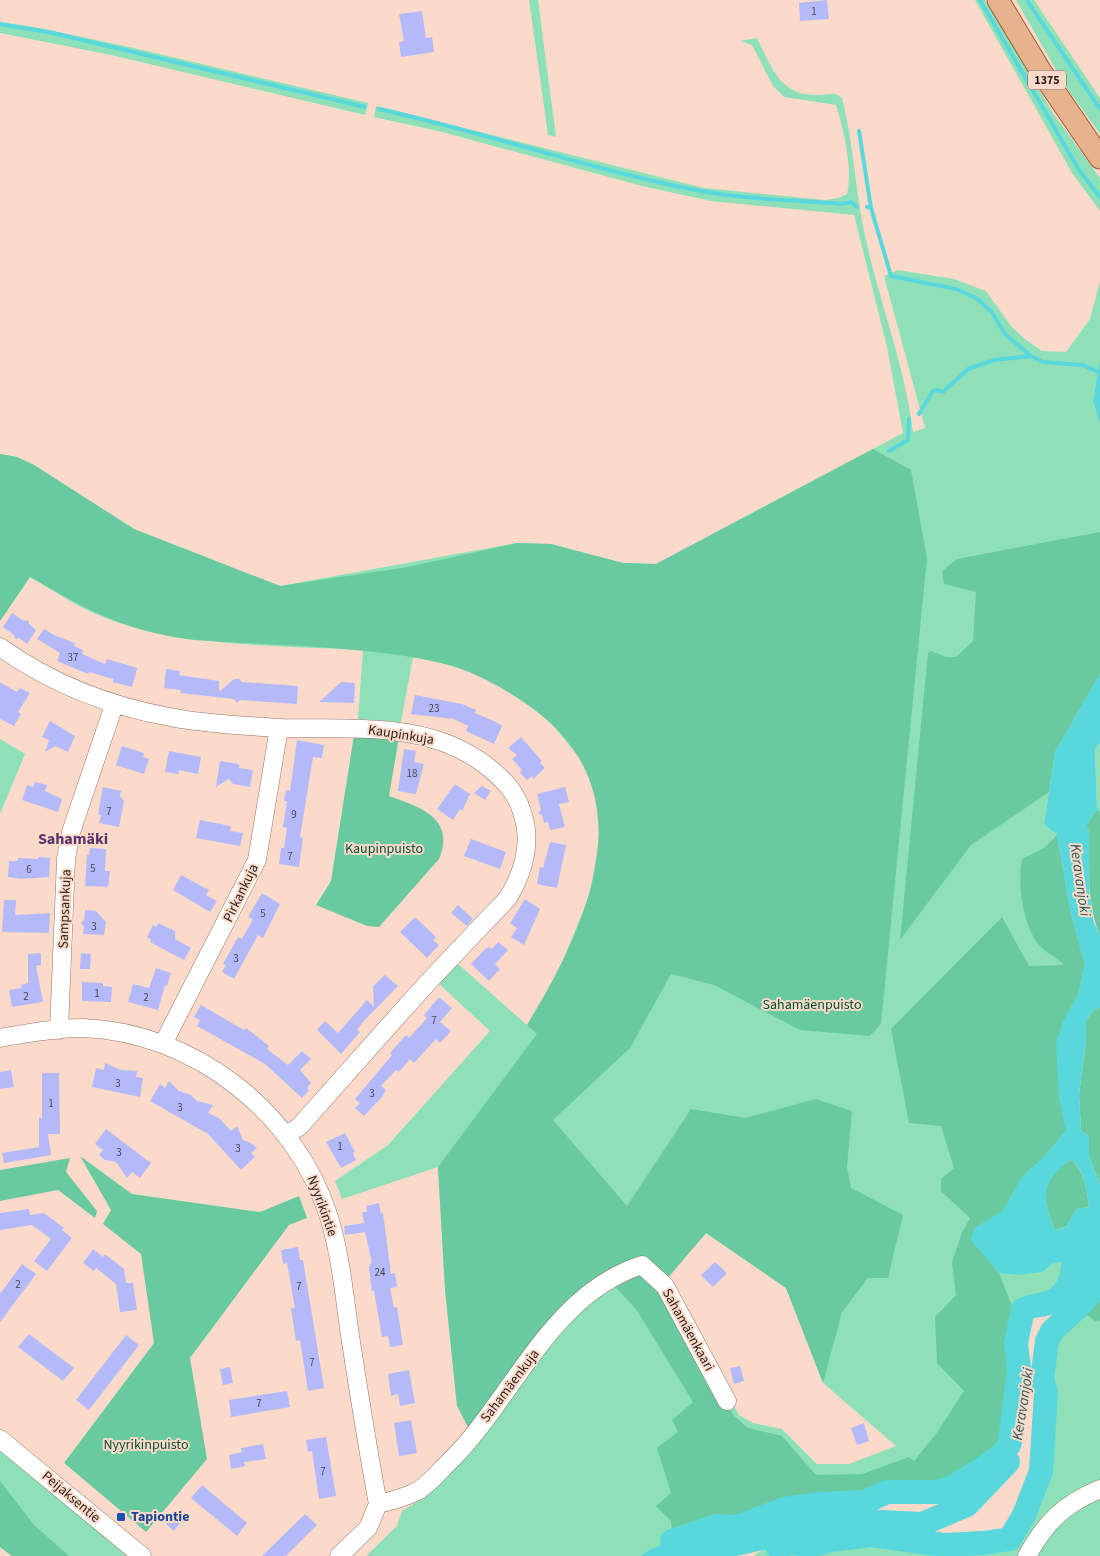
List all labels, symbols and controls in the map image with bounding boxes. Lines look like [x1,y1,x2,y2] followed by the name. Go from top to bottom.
[811,4,817,19] house number: 1
[1028,70,1066,90] road number: 1375
[68,650,78,665] house number: 37
[429,701,439,716] house number: 23
[367,720,435,750] street label: Kaupinkuja
[407,766,418,781] house number: 18
[106,804,112,819] house number: 7
[291,807,297,822] house number: 9
[38,828,108,850] district label: Sahamäki
[345,839,423,859] park label: Kaupinpuisto
[1065,842,1096,918] water label: Keravanjoki
[287,849,293,864] house number: 7
[218,860,264,926] street label: Pirkankuja
[90,861,96,876] house number: 5
[26,862,32,877] house number: 6
[54,869,76,949] street label: Sampsankuja
[260,906,266,921] house number: 5
[91,919,97,934] house number: 3
[233,951,239,966] house number: 3
[94,986,100,1001] house number: 1
[23,989,29,1004] house number: 2
[143,990,149,1005] house number: 2
[762,995,862,1015] park label: Sahamäenpuisto
[431,1013,437,1028] house number: 7
[115,1076,121,1091] house number: 3
[369,1086,375,1101] house number: 3
[48,1096,54,1111] house number: 1
[177,1100,183,1115] house number: 3
[337,1139,343,1154] house number: 1
[235,1141,241,1156] house number: 3
[116,1145,122,1160] house number: 3
[302,1173,342,1239] street label: Nyyrikintie
[375,1265,386,1280] house number: 24
[15,1277,21,1292] house number: 2
[296,1279,302,1294] house number: 7
[657,1285,719,1375] street label: Sahamäenkaari
[476,1345,544,1427] street label: Sahamäenkuja
[309,1355,315,1370] house number: 7
[1007,1366,1039,1442] water label: Keravanjoki
[256,1396,262,1411] house number: 7
[103,1435,189,1455] park label: Nyyrikinpuisto
[320,1464,326,1479] house number: 7
[37,1467,105,1528] street label: Peijaksentie
[131,1507,189,1527] place label: Tapiontie
[115,1511,127,1523] marker: Tapiontie

